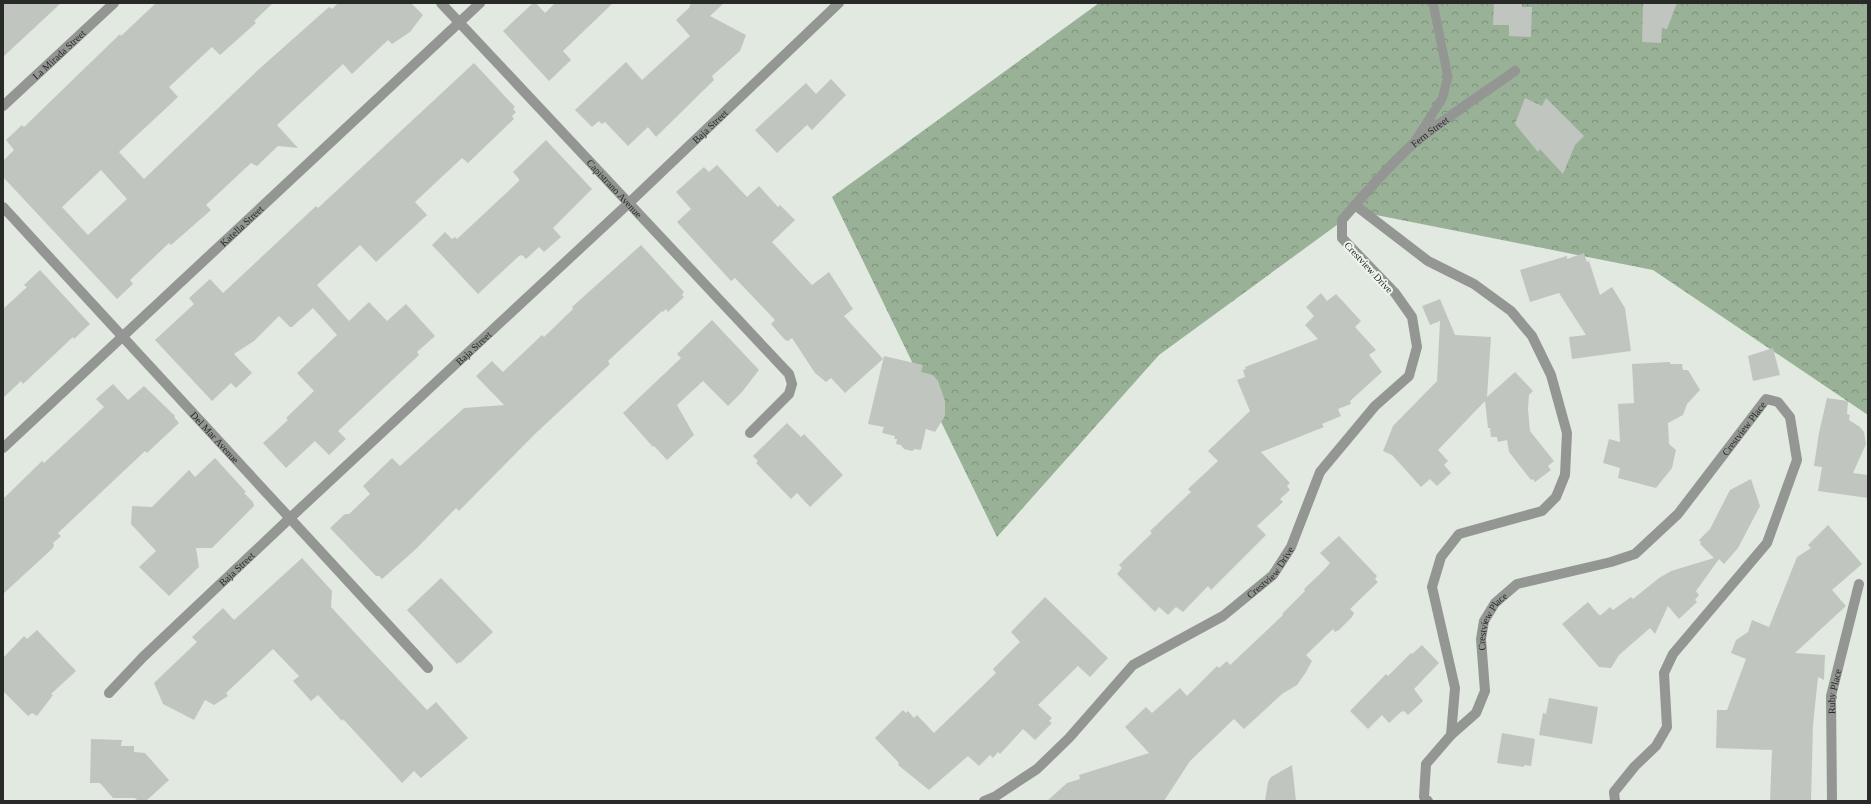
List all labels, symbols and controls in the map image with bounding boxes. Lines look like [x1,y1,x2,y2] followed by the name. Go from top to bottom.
[30,27,88,82] street label: La Mirada Street
[690,107,730,146] street label: Baja Street
[1409,114,1451,149] street label: Fern Street
[584,157,645,220] street label: Capistrano Avenue
[218,203,266,249] street label: Katella Street
[1342,240,1395,296] street label: Crestview Drive
[454,329,494,367] street label: Baja Street
[1720,399,1768,458] street label: Crestview Place
[188,409,242,466] street label: Del Mar Avenue
[1244,544,1296,600] street label: Crestview Drive
[217,550,257,588] street label: Baja Street
[1476,590,1510,651] street label: Crestview Place
[1826,667,1844,714] street label: Ruby Place

